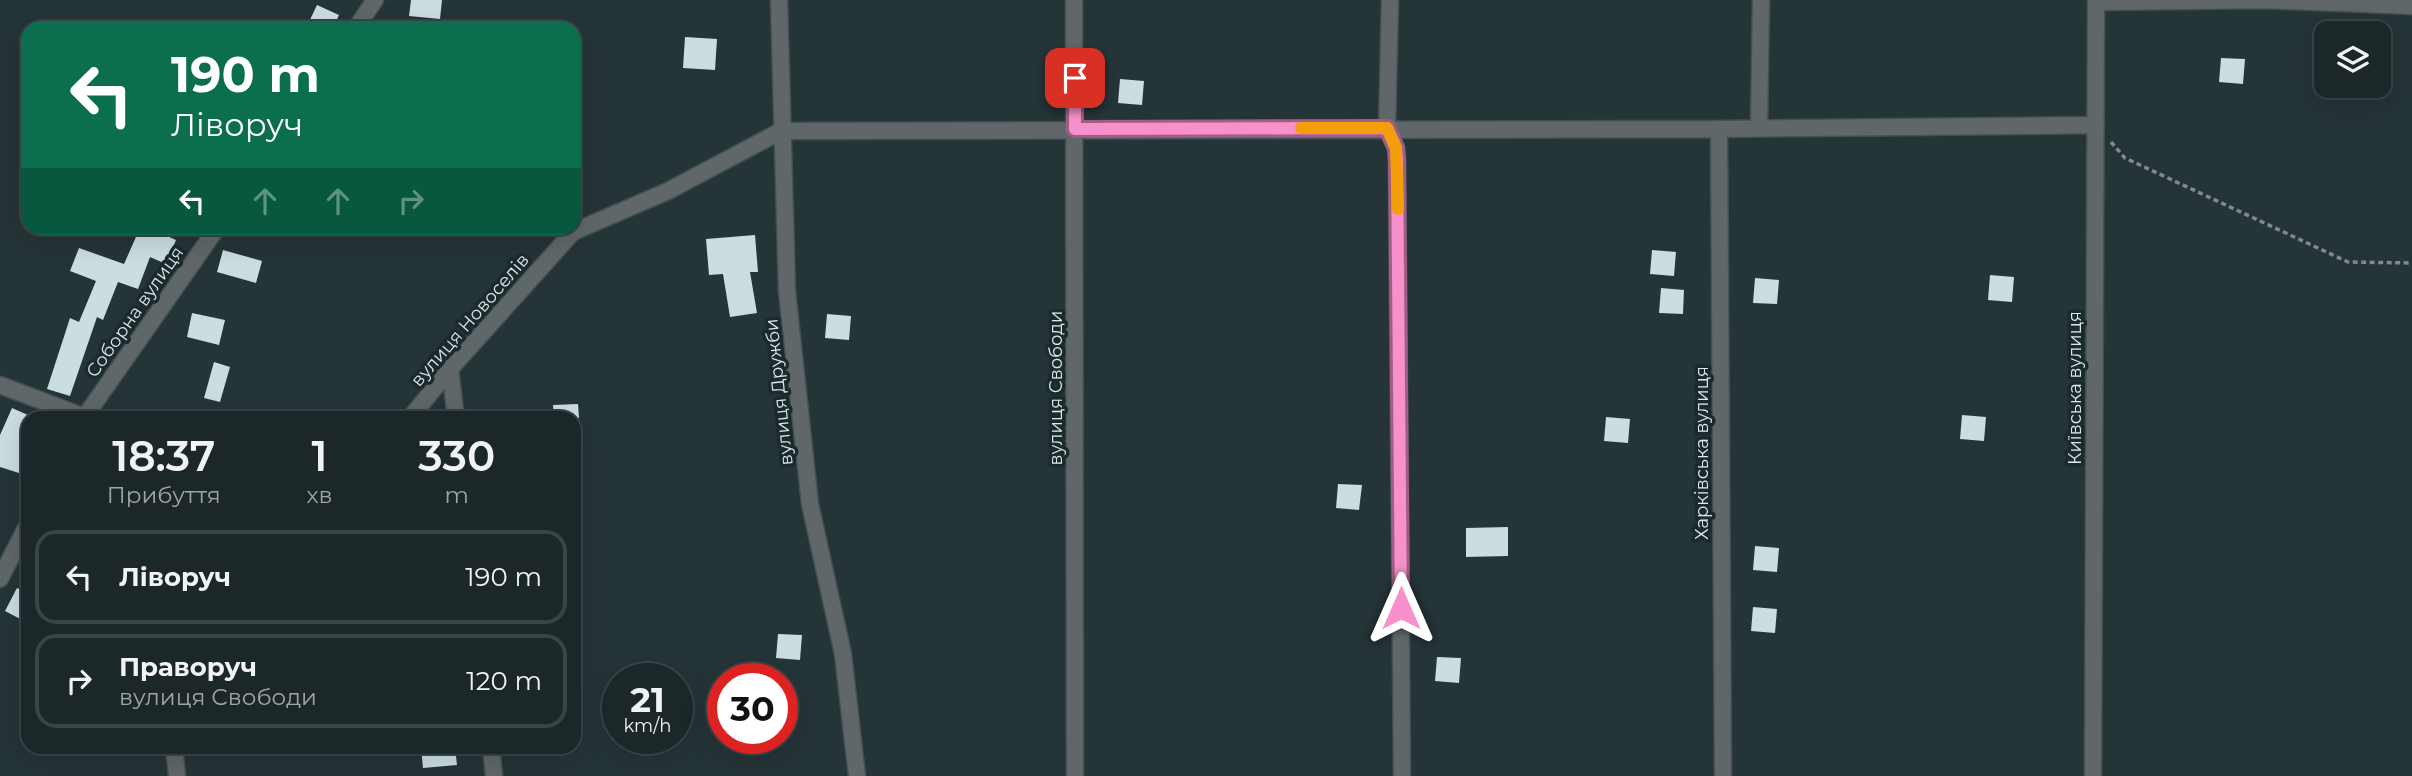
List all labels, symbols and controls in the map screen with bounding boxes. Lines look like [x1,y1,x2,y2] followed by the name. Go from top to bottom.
[2314,21,2391,98] map controls
[2314,21,2391,98] button: layers
[171,45,320,104] text: 190 m
[1045,48,1105,108] pin
[56,49,147,140] icon: left
[1056,59,1094,97] icon: arrive
[171,105,303,144] text: Ліворуч
[173,182,211,220] icon: left
[246,182,284,220] icon: ahead
[319,182,357,220] icon: ahead
[392,182,430,220] icon: right
[82,242,188,382] street label: Соборна вулиця
[406,249,534,391] street label: вулиця Новоселів
[1045,311,1067,465] street label: вулиця Свободи
[2064,311,2086,465] street label: Київська вулиця
[760,318,798,466] street label: вулиця Дружби
[1691,366,1713,540] street label: Харківська вулиця
[112,430,215,482] text: 18:37
[311,430,328,482] text: 1
[418,430,495,482] text: 330
[107,481,221,509] text: Прибуття
[306,481,333,509] text: хв
[445,481,469,509] text: m
[60,558,98,596] icon: left
[119,561,231,593] text: Ліворуч
[465,561,542,593] text: 190 m
[1364,571,1438,645] position arrow
[119,651,257,683] text: Праворуч
[60,662,98,700] icon: right
[707,663,798,754] speed limit sign: 30
[466,665,542,697] text: 120 m
[630,678,665,721] text: 21
[119,683,317,711] text: вулиця Свободи
[623,715,672,737] text: km/h

